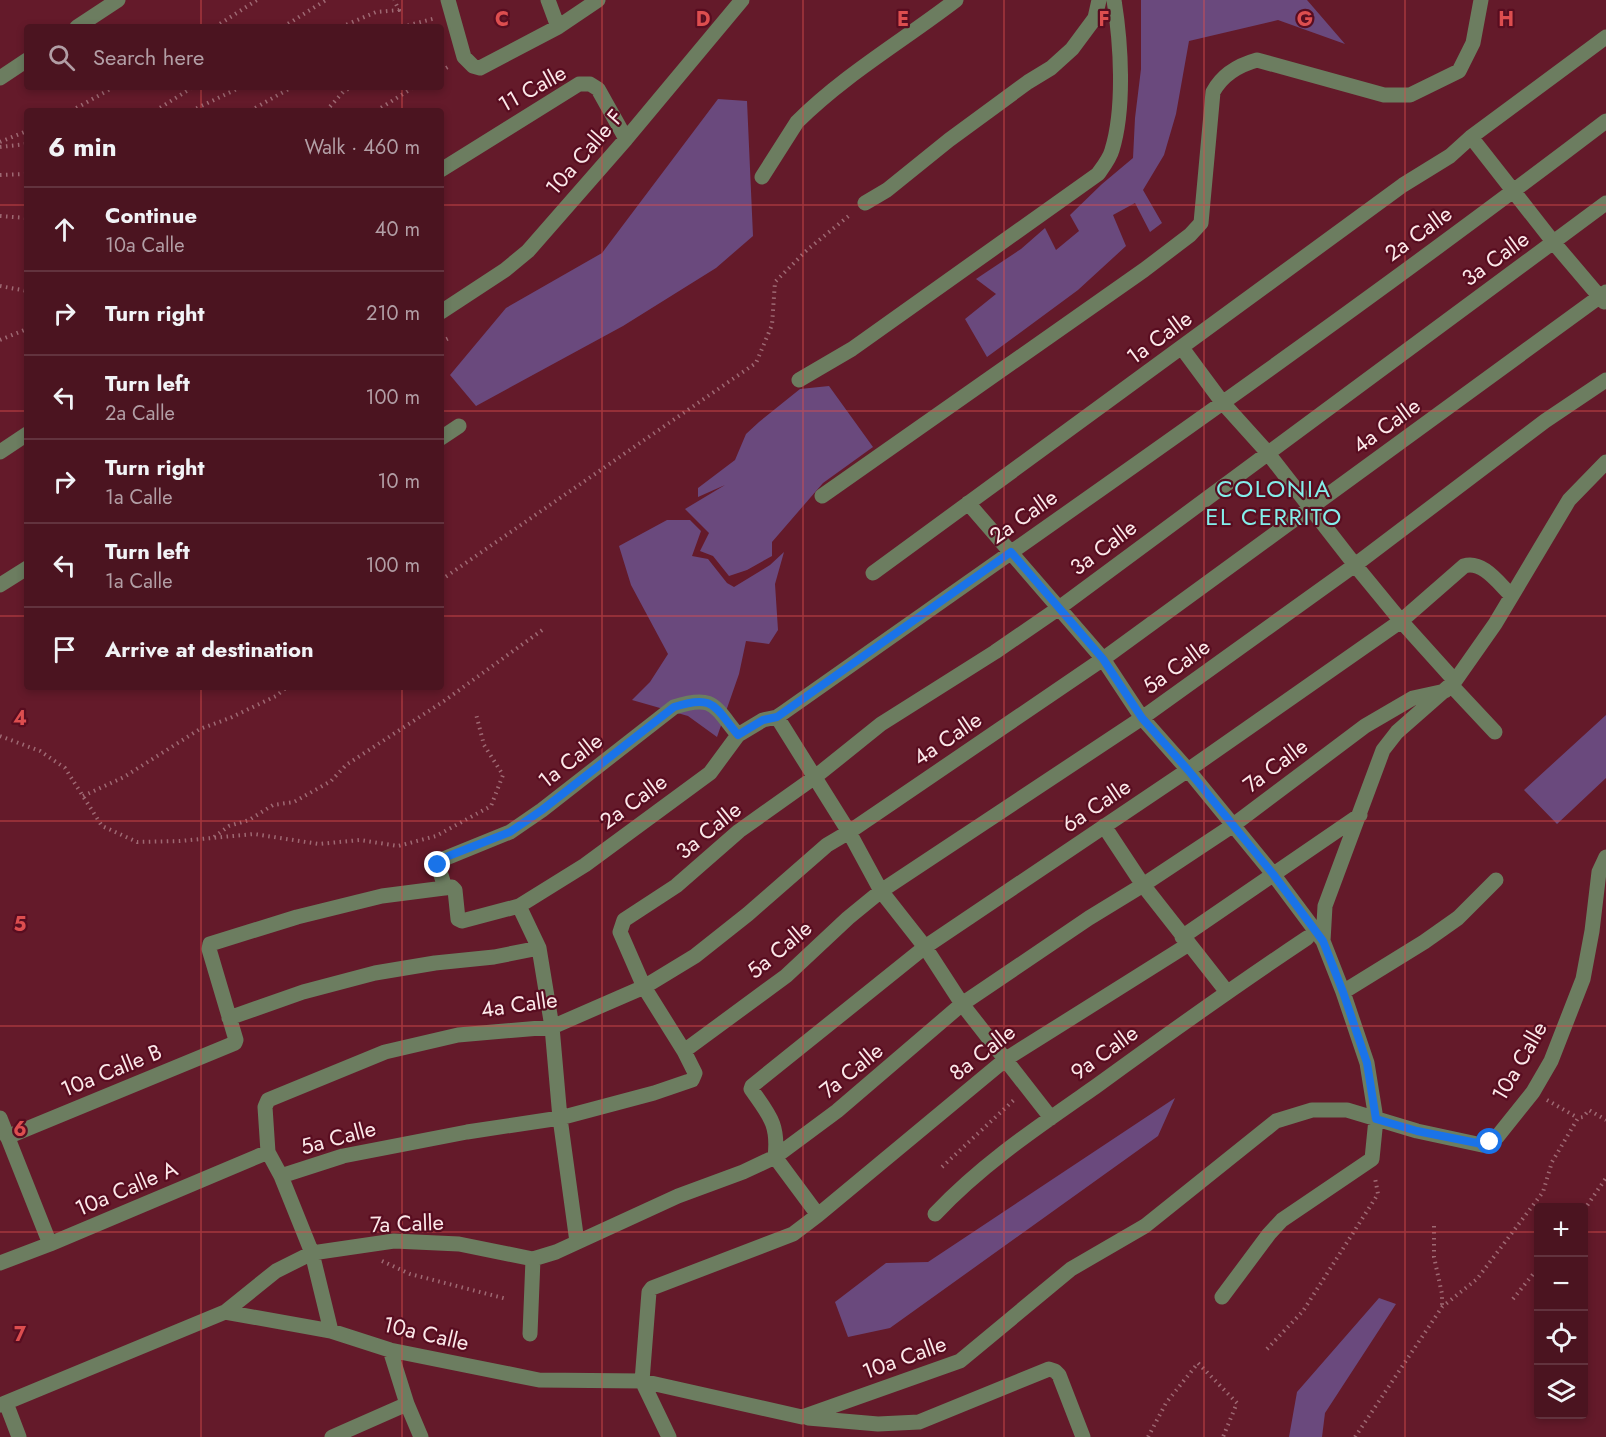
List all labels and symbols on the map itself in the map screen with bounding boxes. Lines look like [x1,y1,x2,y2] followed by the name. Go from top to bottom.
[495,5,509,34] text: C
[696,5,710,34] text: D
[897,5,909,34] text: E
[1098,5,1110,34] text: F
[1297,5,1313,34] text: G
[1498,5,1514,34] text: H
[492,56,572,120] street label: 11 Calle
[537,102,631,202] street label: 10a Calle F
[1378,197,1458,269] street label: 2a Calle
[1455,223,1535,293] street label: 3a Calle
[1120,302,1198,372] street label: 1a Calle
[1345,389,1427,461] street label: 4a Calle
[1205,471,1343,534] district label: COLONIA EL CERRITO
[982,481,1064,551] street label: 2a Calle
[1063,511,1143,583] street label: 3a Calle
[1136,631,1216,701] street label: 5a Calle
[906,703,988,773] street label: 4a Calle
[13,704,27,733] text: 4
[531,725,609,795] street label: 1a Calle
[1236,730,1314,800] street label: 7a Calle
[593,765,673,837] street label: 2a Calle
[1055,770,1137,840] street label: 6a Calle
[668,794,748,866] street label: 3a Calle
[424,851,450,877] route end
[14,910,27,939] text: 5
[739,912,819,986] street label: 5a Calle
[479,983,559,1025] street label: 4a Calle
[1483,1015,1555,1107] street label: 10a Calle
[942,1016,1022,1088] street label: 8a Calle
[1064,1017,1144,1087] street label: 9a Calle
[812,1034,890,1106] street label: 7a Calle
[56,1035,166,1105] street label: 10a Calle B
[297,1112,379,1162] street label: 5a Calle
[13,1115,27,1144] text: 6
[1476,1128,1502,1154] route start
[70,1152,183,1224] street label: 10a Calle A
[370,1206,444,1240] street label: 7a Calle
[380,1308,472,1358] street label: 10a Calle
[14,1320,27,1349] text: 7
[857,1327,951,1387] street label: 10a Calle

